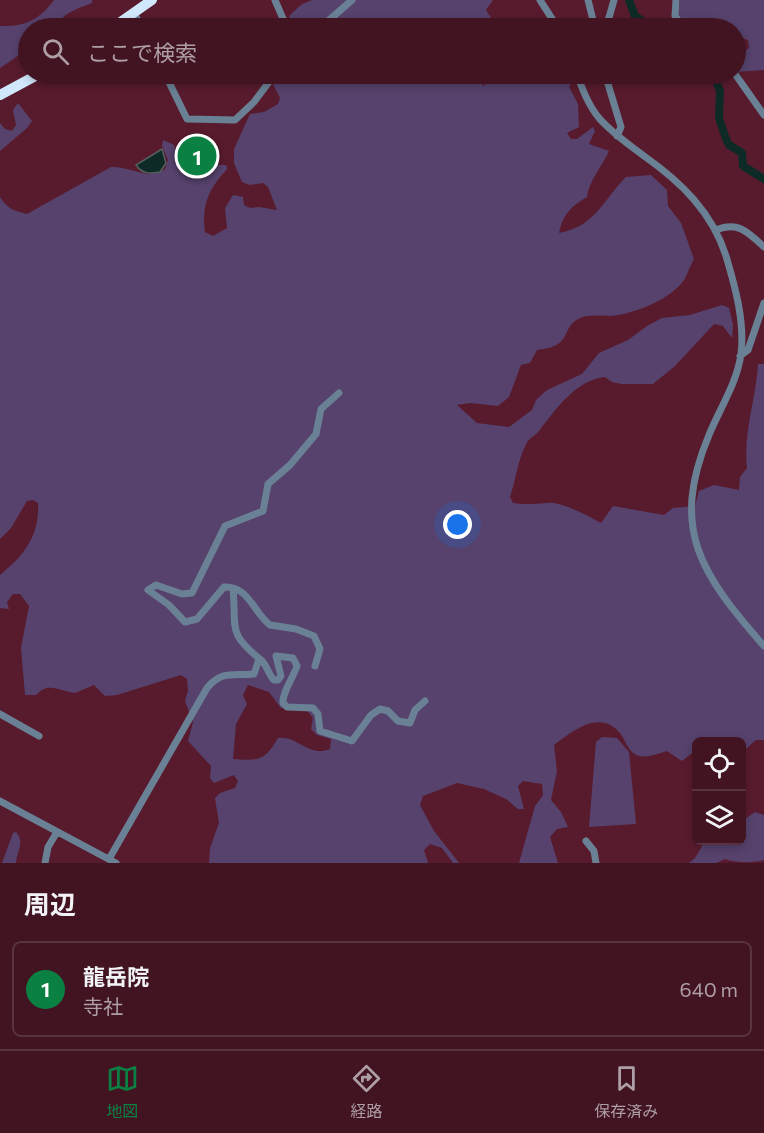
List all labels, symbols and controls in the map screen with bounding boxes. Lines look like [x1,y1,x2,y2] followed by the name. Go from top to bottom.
[18,18,746,84] search box
[39,35,72,68] icon: search
[87,39,197,66] text: ここで検索
[178,134,216,178] pin: 1
[443,510,472,539] your location
[692,737,746,845] map controls
[692,737,746,791] button: locate
[692,791,746,845] button: layers
[24,888,76,919] text: 周辺
[83,963,149,990] text: 龍岳院
[41,977,50,1001] text: 1
[680,977,738,1001] text: 640 m
[83,994,123,1018] text: 寺社
[106,1062,139,1122] tab: 地図
[350,1062,383,1122] tab: 経路
[594,1062,658,1122] tab: 保存済み

